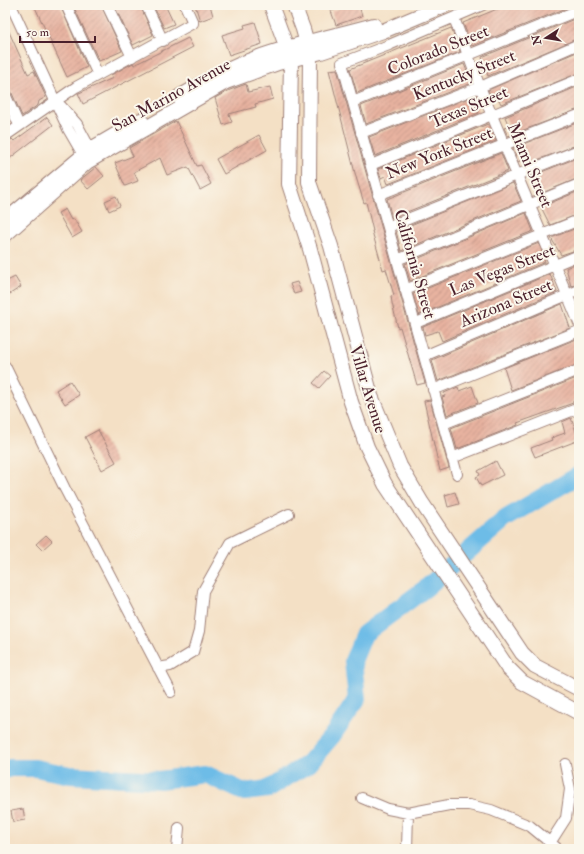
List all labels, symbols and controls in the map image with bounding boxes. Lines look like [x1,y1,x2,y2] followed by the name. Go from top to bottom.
[20,18,95,44] scale bar
[526,18,566,58] north arrow
[384,20,492,80] street label: Colorado Street
[26,25,50,40] text: 50 m
[529,33,544,47] text: N
[410,45,519,106] street label: Kentucky Street
[108,54,234,136] street label: San Marino Avenue
[427,81,512,133] street label: Texas Street
[503,119,557,211] street label: Miami Street
[383,122,496,184] street label: New York Street
[389,207,441,322] street label: California Street
[446,239,558,301] street label: Las Vegas Street
[456,274,556,332] street label: Arizona Street
[345,342,391,436] street label: Villar Avenue

